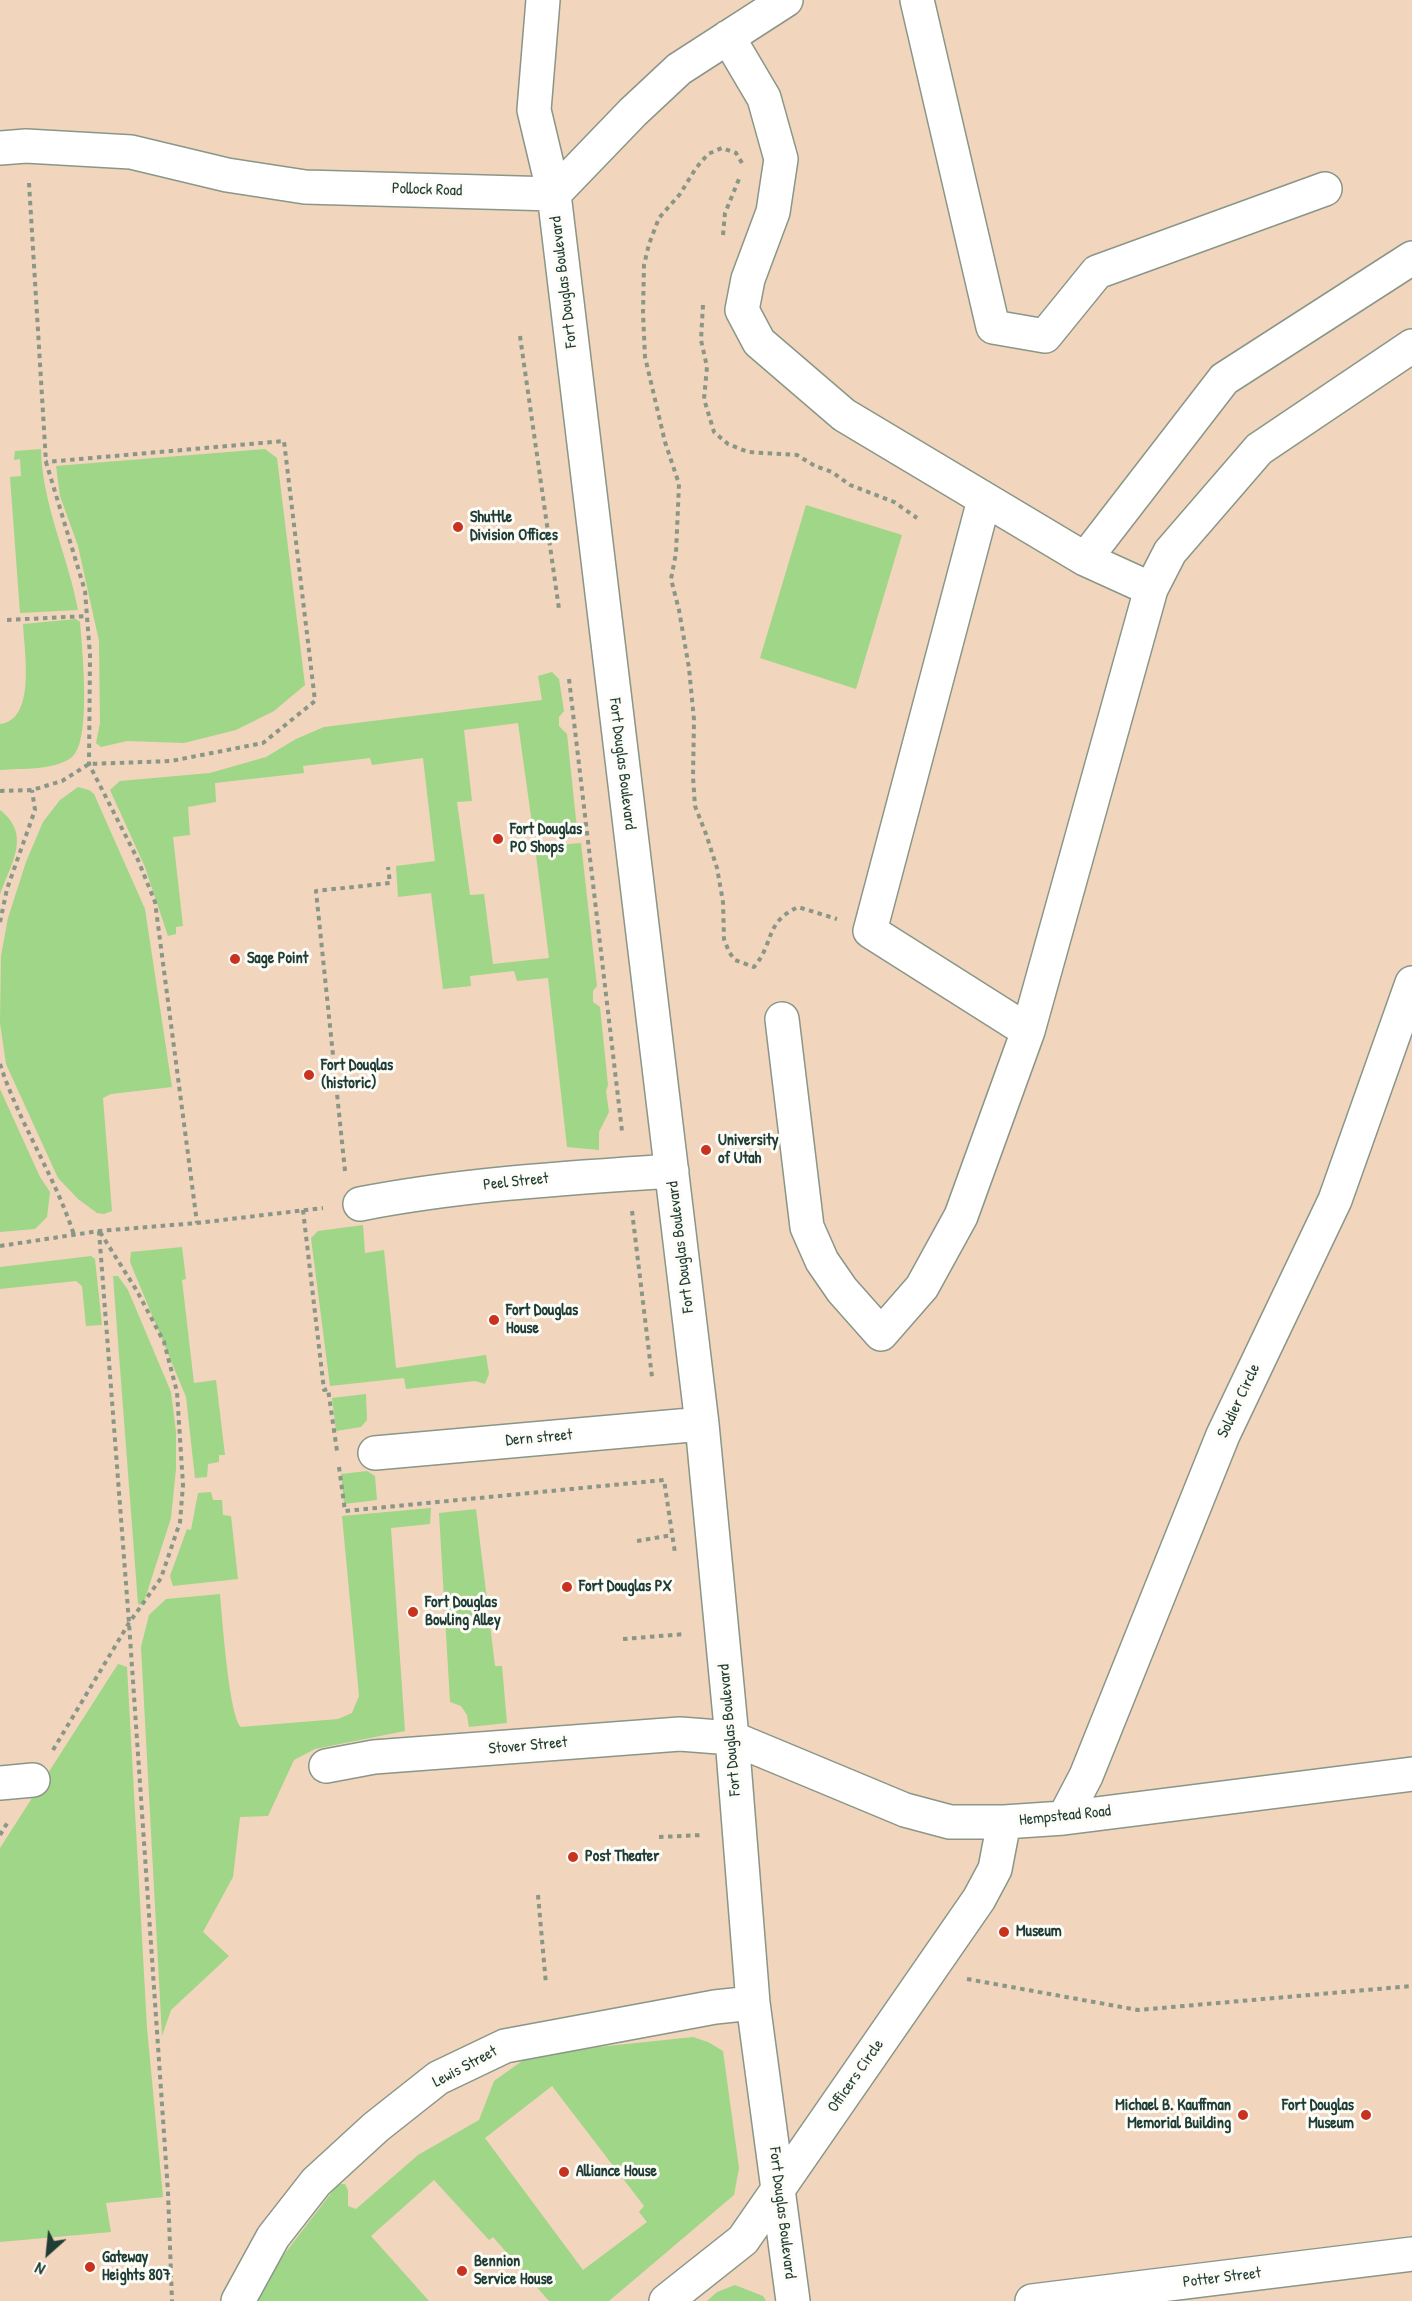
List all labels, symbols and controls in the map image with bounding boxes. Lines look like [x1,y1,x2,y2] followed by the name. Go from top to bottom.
[392,179,462,201] street label: Pollock Road
[546,215,582,349] street label: Fort Douglas Boulevard
[470,508,558,546] place label: Shuttle Division Offices
[451,520,465,534] marker: Shuttle Division Offices
[604,697,640,831] street label: Fort Douglas Boulevard
[510,820,582,858] place label: Fort Douglas PO Shops
[491,832,505,846] marker: Fort Douglas PO Shops
[247,949,308,969] place label: Sage Point
[228,952,242,966] marker: Sage Point
[321,1056,393,1094] place label: Fort Douglas (historic)
[302,1068,316,1082] marker: Fort Douglas (historic)
[718,1131,779,1169] place label: University of Utah
[699,1143,713,1157] marker: University of Utah
[482,1169,550,1195] street label: Peel Street
[663,1180,699,1314] street label: Fort Douglas Boulevard
[506,1301,578,1339] place label: Fort Douglas House
[487,1313,501,1327] marker: Fort Douglas House
[1214,1361,1264,1441] street label: Soldier Circle
[505,1426,573,1450] street label: Dern street
[579,1577,672,1597] place label: Fort Douglas PX
[560,1580,574,1594] marker: Fort Douglas PX
[425,1593,501,1631] place label: Fort Douglas Bowling Alley
[406,1605,420,1619] marker: Fort Douglas Bowling Alley
[715,1663,745,1797] street label: Fort Douglas Boulevard
[488,1733,568,1759] street label: Stover Street
[1018,1802,1112,1830] street label: Hempstead Road
[585,1847,659,1867] place label: Post Theater
[566,1850,580,1864] marker: Post Theater
[1016,1922,1062,1942] place label: Museum
[997,1925,1011,1939] marker: Museum
[824,2036,888,2116] street label: Officers Circle
[429,2042,501,2092] street label: Lewis Street
[1115,2096,1231,2134] place label: Michael B. Kauffman Memorial Building
[1282,2096,1354,2134] place label: Fort Douglas Museum
[1236,2108,1250,2122] marker: Michael B. Kauffman Memorial Building
[1359,2108,1373,2122] marker: Fort Douglas Museum
[764,2146,800,2280] street label: Fort Douglas Boulevard
[576,2162,657,2182] place label: Alliance House
[557,2165,571,2179] marker: Alliance House
[18,2223,78,2283] north arrow
[102,2248,171,2286] place label: Gateway Heights 807
[474,2252,553,2290] place label: Bennion Service House
[31,2257,49,2281] text: N
[83,2260,97,2274] marker: Gateway Heights 807
[455,2264,469,2278] marker: Bennion Service House
[1182,2264,1262,2292] street label: Potter Street

